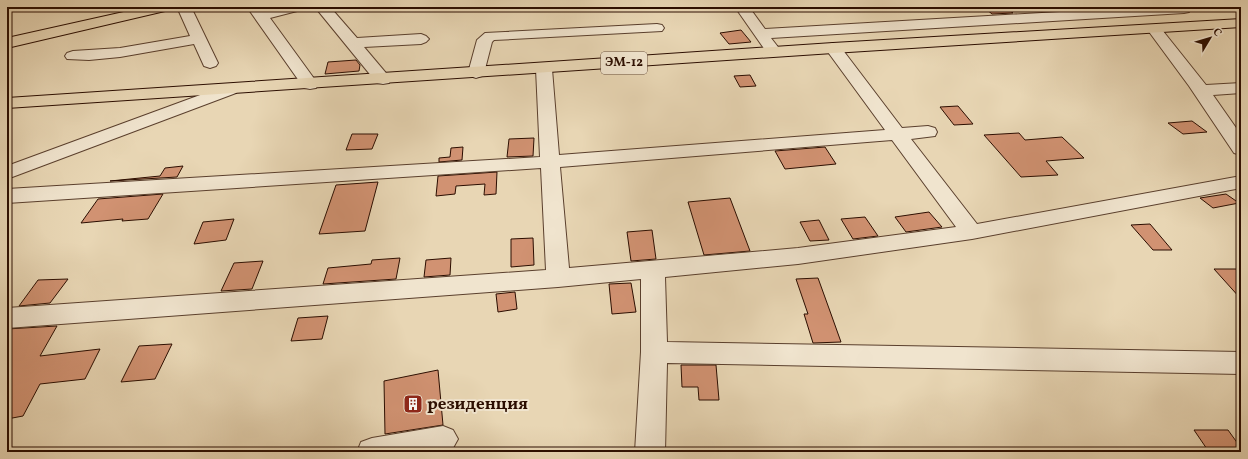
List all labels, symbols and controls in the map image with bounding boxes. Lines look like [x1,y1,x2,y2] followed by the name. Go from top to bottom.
[1190,18,1230,58] north arrow
[1209,25,1225,40] text: С
[601,52,647,74] road number: ЭМ-12
[402,393,424,415] building icon: резиденция
[427,393,528,416] place label: резиденция

